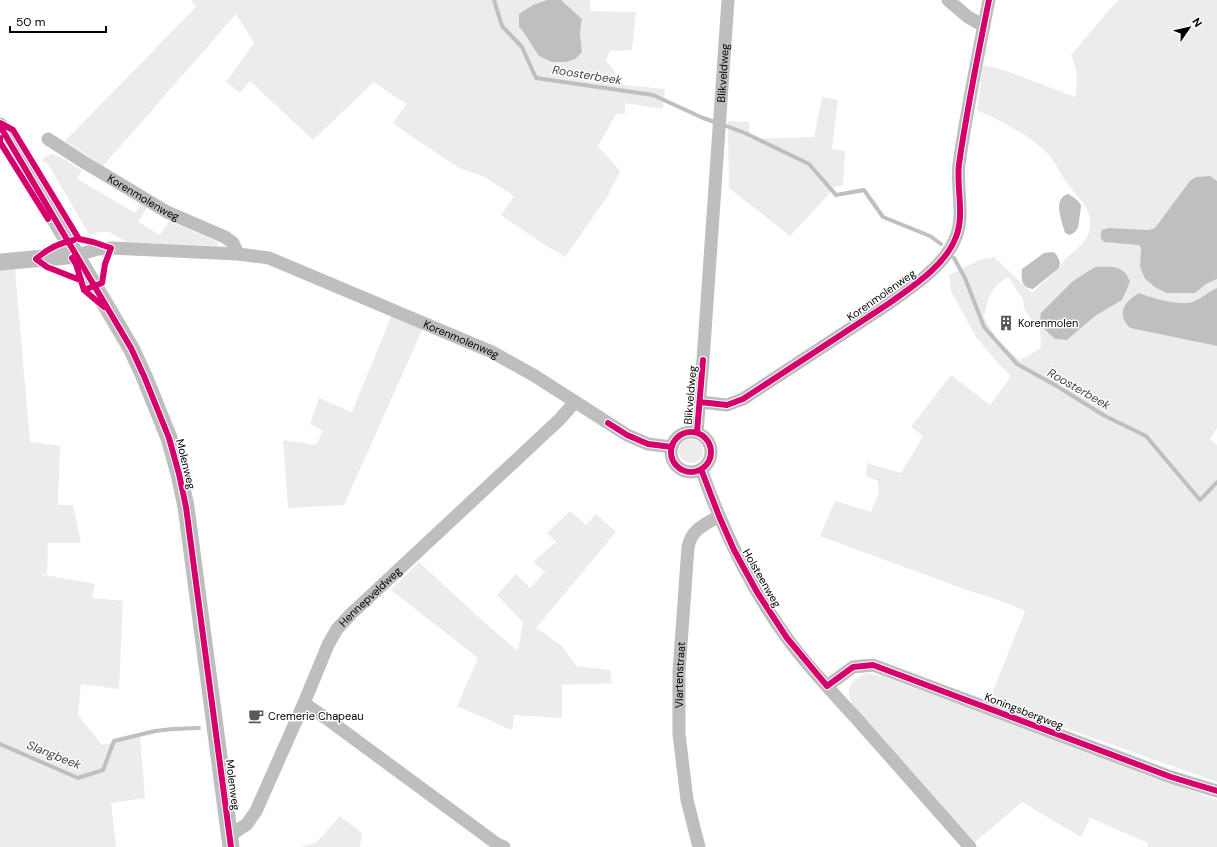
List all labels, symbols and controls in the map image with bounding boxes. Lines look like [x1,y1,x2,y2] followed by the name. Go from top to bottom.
[10,8,106,34] scale bar
[1169,8,1209,48] north arrow
[16,14,45,30] text: 50 m
[1189,15,1205,30] text: N
[714,43,732,103] street label: Blikveldweg
[551,62,624,89] water label: Roosterbeek
[105,171,182,224] street label: Korenmolenweg
[844,266,918,324] street label: Korenmolenweg
[997,314,1015,332] building icon: Korenmolen
[1018,316,1078,330] place label: Korenmolen
[421,317,502,362] street label: Korenmolenweg
[680,365,700,425] street label: Blikveldweg
[1045,365,1114,414] water label: Roosterbeek
[173,437,199,491] street label: Molenweg
[740,546,784,610] street label: Holsteenweg
[336,564,404,630] street label: Hennepveldweg
[672,641,688,708] street label: Viartenstraat
[983,690,1065,732] street label: Koningsbergweg
[247,707,265,725] cafe icon: Cremerie Chapeau
[268,709,364,723] place label: Cremerie Chapeau
[25,737,84,773] water label: Slangbeek
[223,759,243,811] street label: Molenweg

